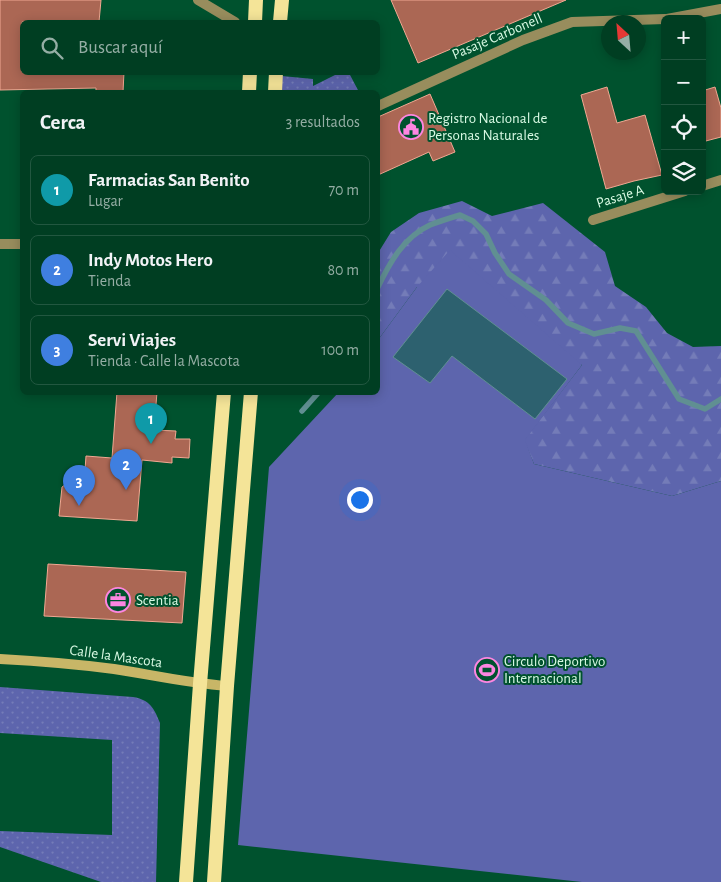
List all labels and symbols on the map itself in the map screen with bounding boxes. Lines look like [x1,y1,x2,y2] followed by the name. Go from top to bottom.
[450,11,545,62] street label: Pasaje Carbonell
[601,15,646,60] north arrow
[428,111,548,143] place label: Registro Nacional de Personas Naturales
[398,114,424,140] public building icon: Registro Nacional de Personas Naturales
[595,182,646,211] street label: Pasaje A
[135,403,167,444] pin: 1
[110,449,142,490] pin: 2
[63,465,95,506] pin: 3
[347,487,373,513] your location
[105,587,131,613] office icon: Scentia
[136,593,179,608] place label: Scentia
[69,643,163,670] street label: Calle la Mascota
[504,654,605,686] place label: Circulo Deportivo Internacional
[474,657,500,683] sports icon: Circulo Deportivo Internacional

